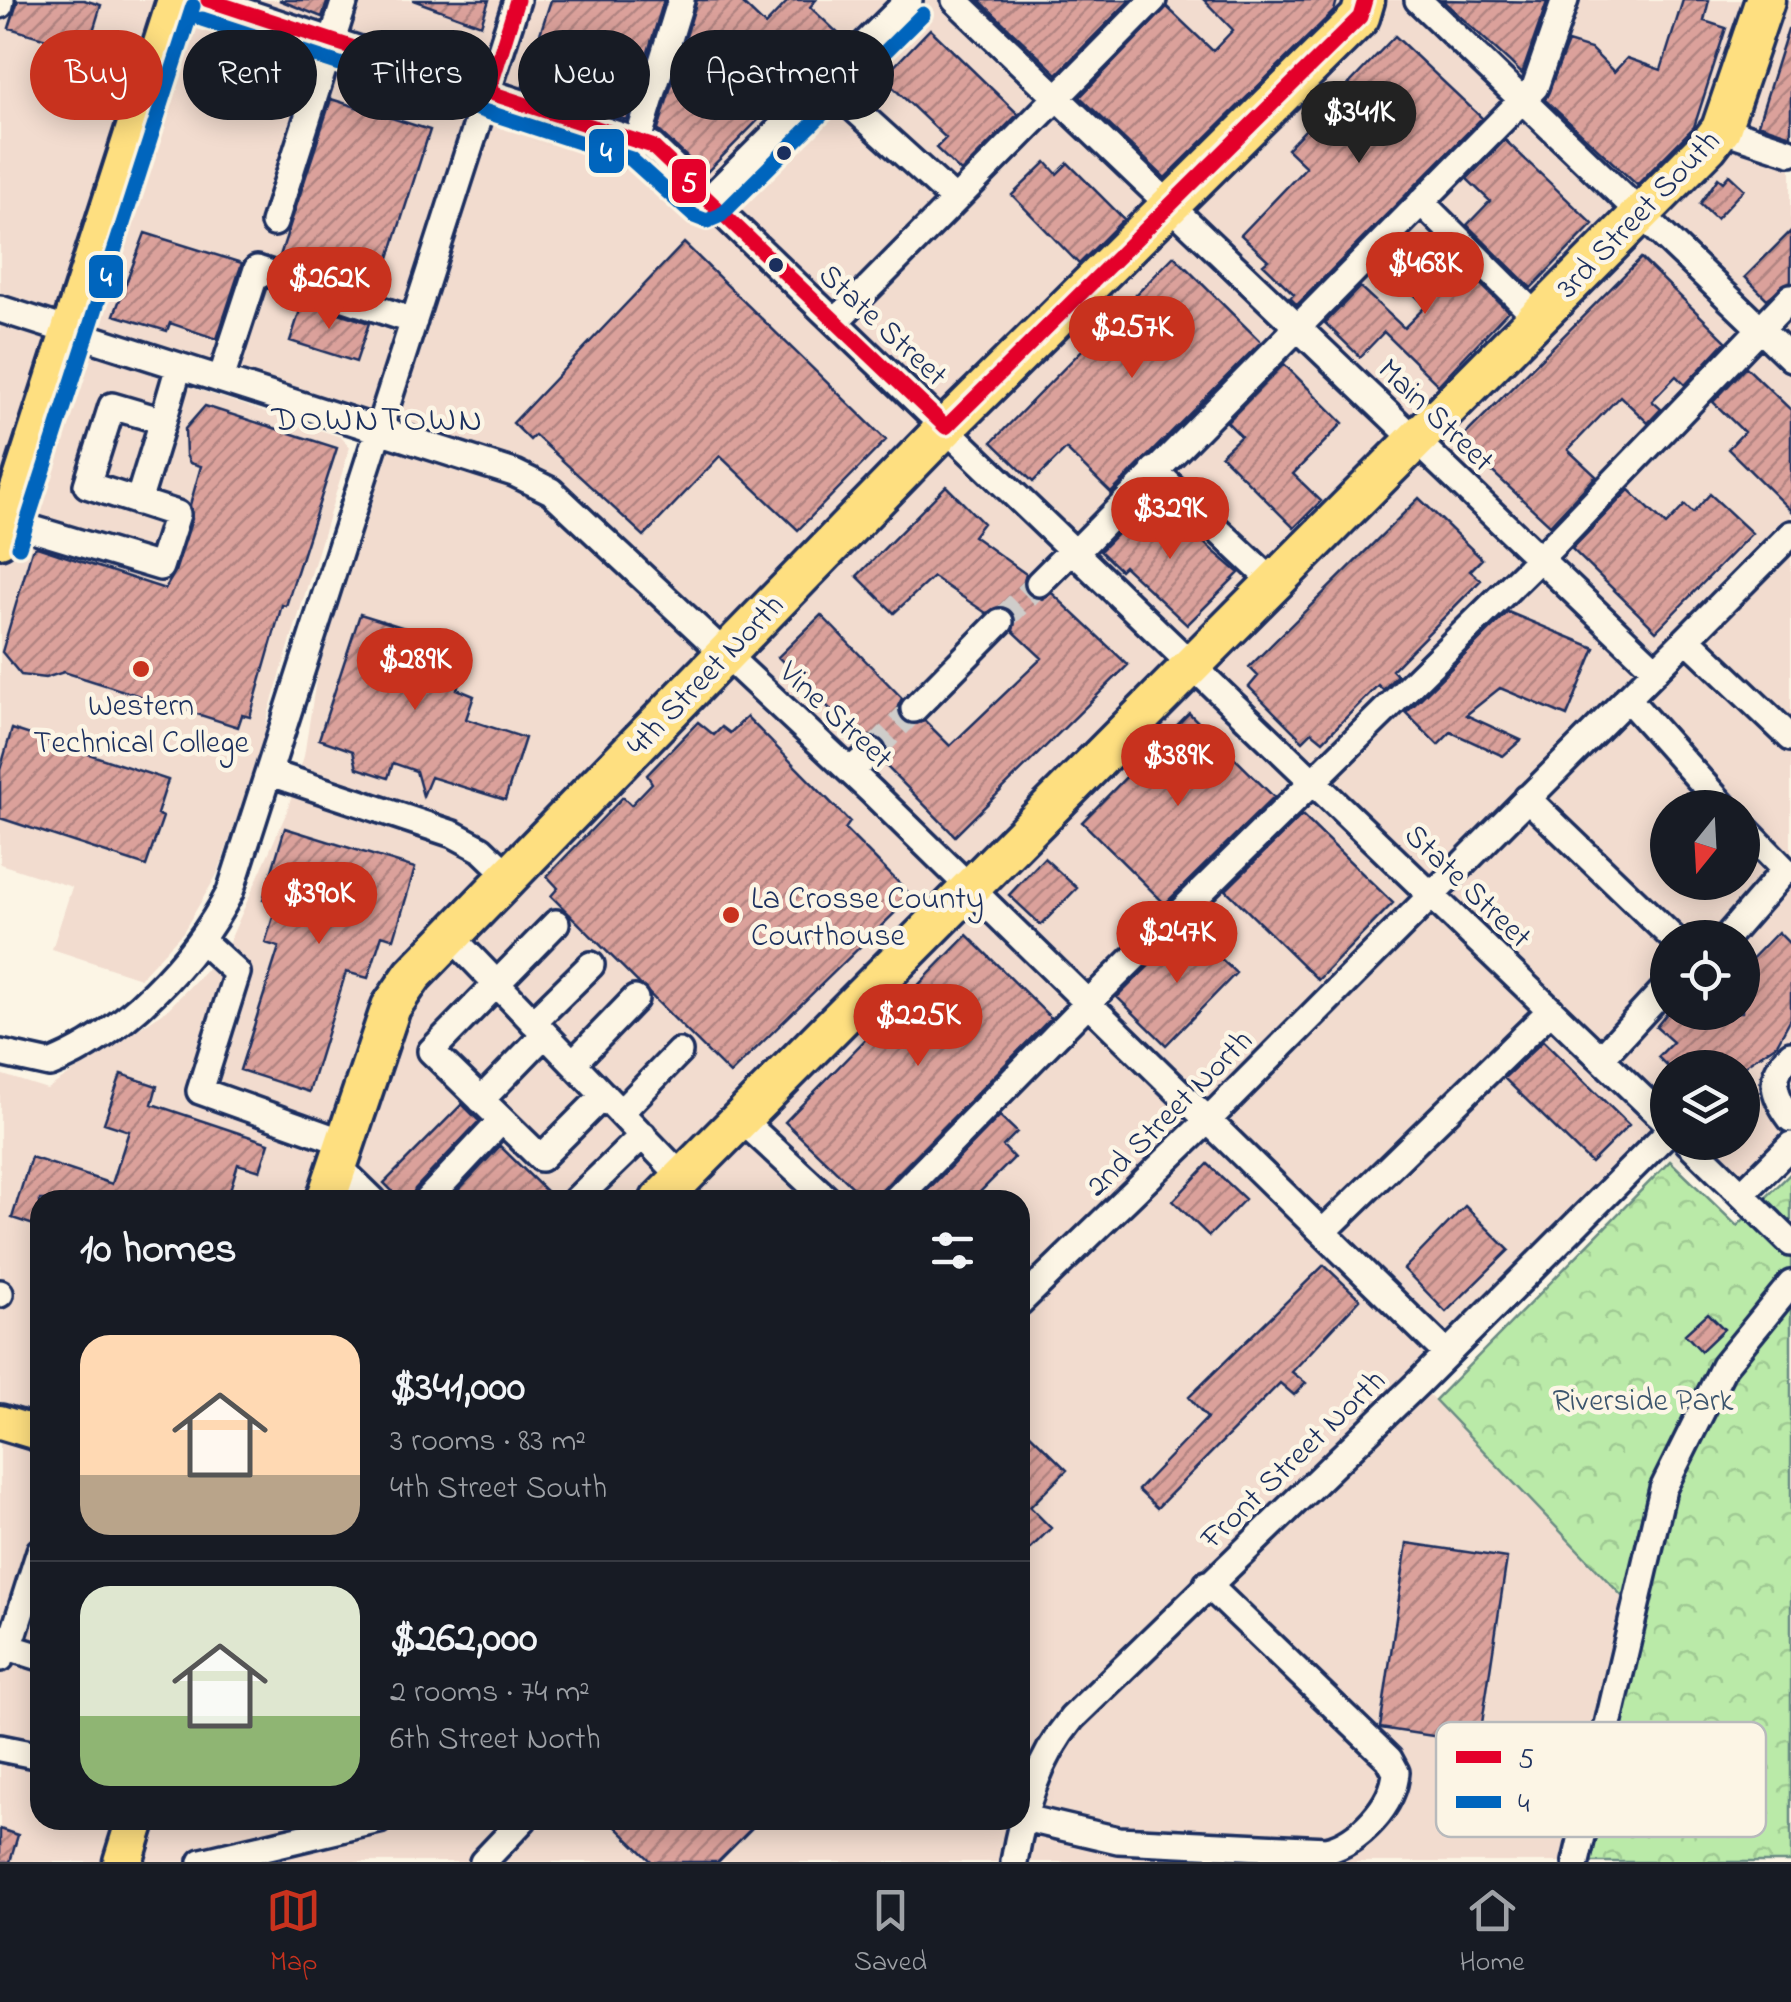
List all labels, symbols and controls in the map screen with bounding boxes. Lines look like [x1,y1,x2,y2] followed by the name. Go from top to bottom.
[30,30,163,120] chip: Buy
[183,30,317,120] chip: Rent
[337,30,498,120] chip: Filters
[518,30,650,120] chip: New
[670,30,894,120] chip: Apartment
[1289,81,1429,166] pin: $341K
[1323,90,1395,137] text: $341K
[1547,120,1733,311] street label: 3rd Street South
[587,127,626,175] line badge: 4
[600,134,612,175] text: 4
[774,143,794,163] unlabelled marker
[670,157,708,205] line badge: 5
[681,164,697,205] text: 5
[1355,232,1495,317] pin: $468K
[1388,241,1462,288] text: $468K
[259,247,399,332] pin: $262K
[87,253,125,300] line badge: 4
[806,254,957,399] street label: State Street
[766,255,786,275] unlabelled marker
[289,256,369,303] text: $262K
[100,259,112,300] text: 4
[1062,296,1202,381] pin: $257K
[1091,305,1173,352] text: $257K
[1365,349,1504,485] street label: Main Street
[270,396,485,447] district label: DOWNTOWN
[1100,477,1240,562] pin: $329K
[1133,486,1207,533] text: $329K
[617,585,796,768] street label: 4th Street North
[345,628,485,713] pin: $289K
[379,637,451,684] text: $289K
[766,651,902,782] street label: Vine Street
[130,658,152,680] marker: Western Technical College
[33,684,249,768] place label: Western Technical College
[1108,724,1248,809] pin: $389K
[1143,733,1213,780] text: $389K
[1650,790,1760,900] north arrow
[1650,790,1760,1160] map controls
[1392,814,1541,961] street label: State Street
[249,862,389,947] pin: $390K
[283,871,355,918] text: $390K
[751,877,984,961] place label: La Crosse County Courthouse
[1107,901,1247,986] pin: $247K
[720,904,742,926] marker: La Crosse County Courthouse
[1138,910,1216,957] text: $247K
[1650,920,1760,1030] button: locate
[848,984,988,1069] pin: $225K
[876,993,961,1040] text: $225K
[1076,1020,1265,1209] street label: 2nd Street North
[1650,1050,1760,1160] button: layers
[80,1220,237,1281] text: 10 homes
[925,1223,980,1278] icon: filters
[390,1358,525,1419] text: $341,000
[1190,1360,1398,1562] street label: Front Street North
[160,1375,280,1495] icon: home
[1552,1379,1735,1426] park label: Riverside Park
[390,1419,586,1466] text: 3 rooms · 83 m²
[390,1466,607,1513] text: 4th Street South
[390,1609,537,1670] text: $262,000
[160,1626,280,1746] icon: home
[390,1670,590,1717] text: 2 rooms · 74 m²
[390,1717,601,1764] text: 6th Street North
[1436,1722,1766,1837] legend
[1518,1740,1534,1781] text: 5
[1518,1785,1530,1826] text: 4
[266,1883,321,1984] tab: Map
[854,1883,927,1984] tab: Saved
[1460,1883,1525,1984] tab: Home

